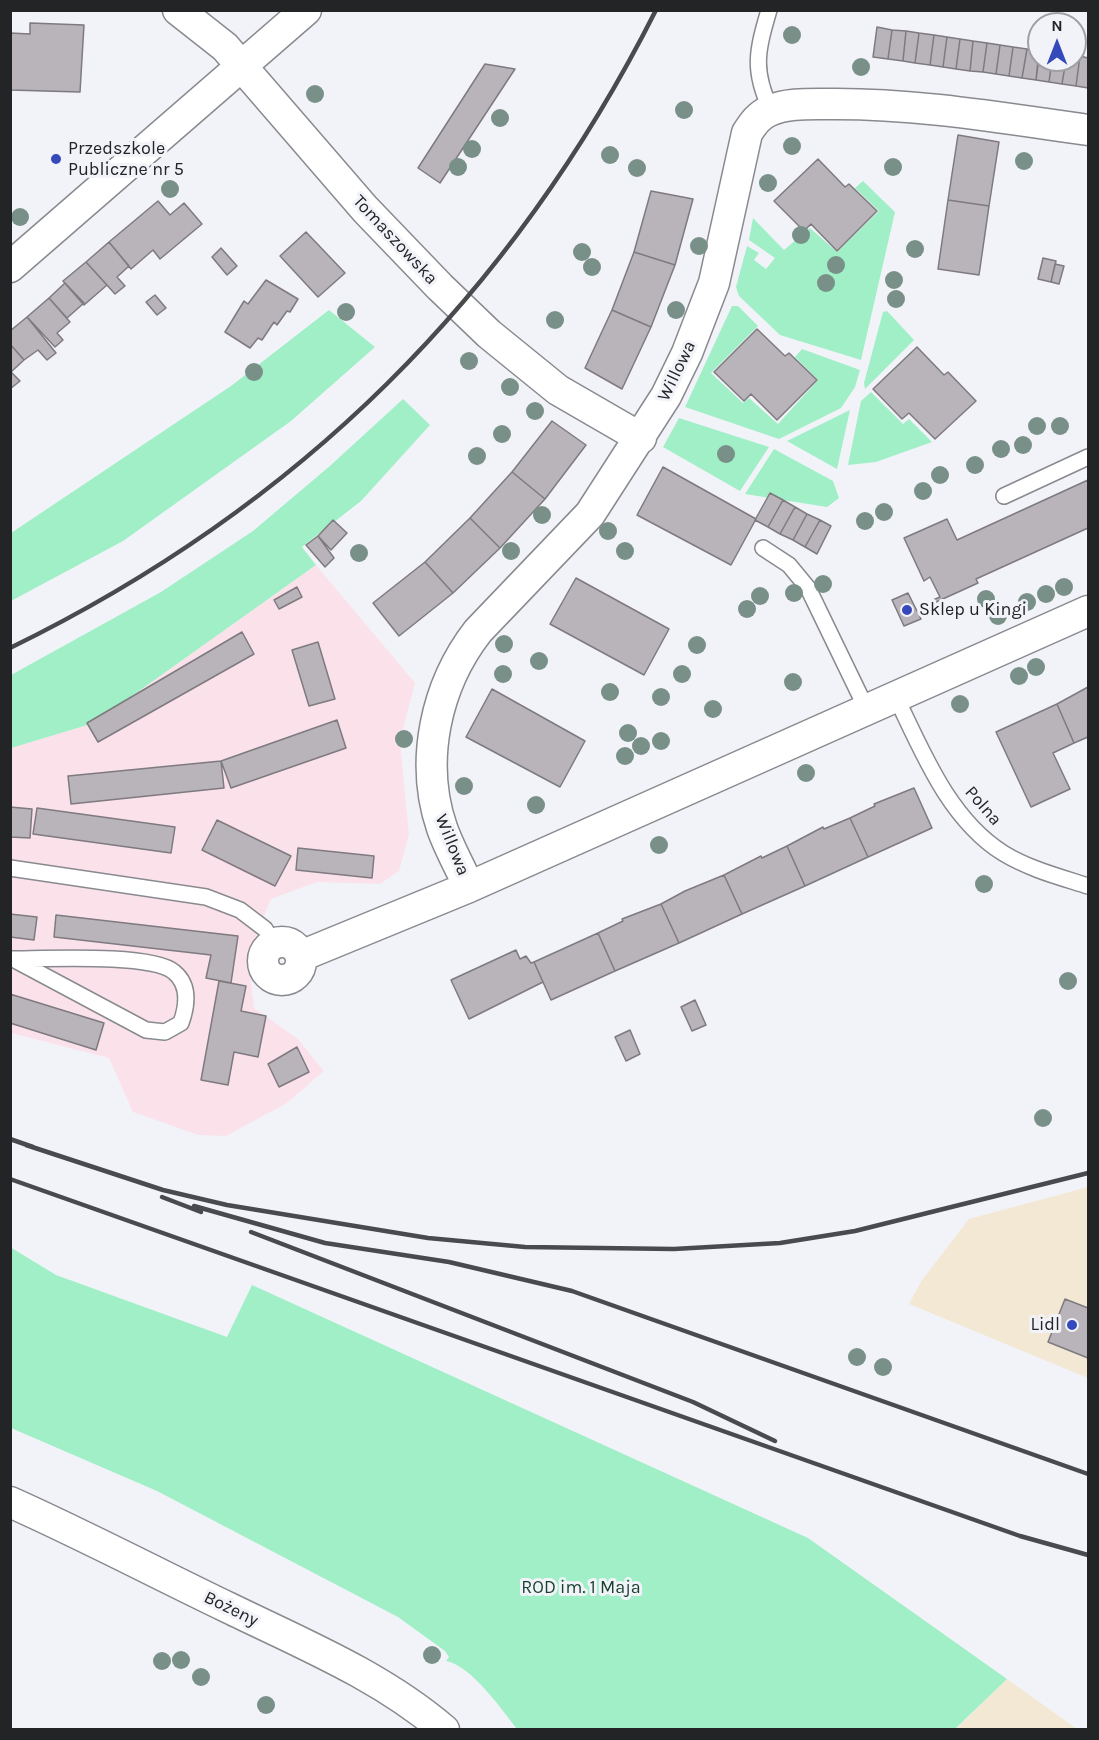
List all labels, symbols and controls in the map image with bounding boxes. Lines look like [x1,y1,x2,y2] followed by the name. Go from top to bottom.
[1027,12,1087,72] north arrow
[1051,16,1063,35] text: N
[68,138,184,180] place label: Przedszkole Publiczne nr 5
[49,152,63,166] marker: Przedszkole Publiczne nr 5
[348,191,442,289] street label: Tomaszowska
[653,337,701,405] street label: Willowa
[919,599,1027,621] place label: Sklep u Kingi
[900,603,914,617] marker: Sklep u Kingi
[960,782,1006,830] street label: Polna
[430,811,474,879] street label: Willowa
[1031,1314,1060,1336] place label: Lidl
[1065,1318,1079,1332] marker: Lidl
[521,1577,641,1599] park label: ROD im. 1 Maja
[200,1587,262,1631] street label: Bożeny

